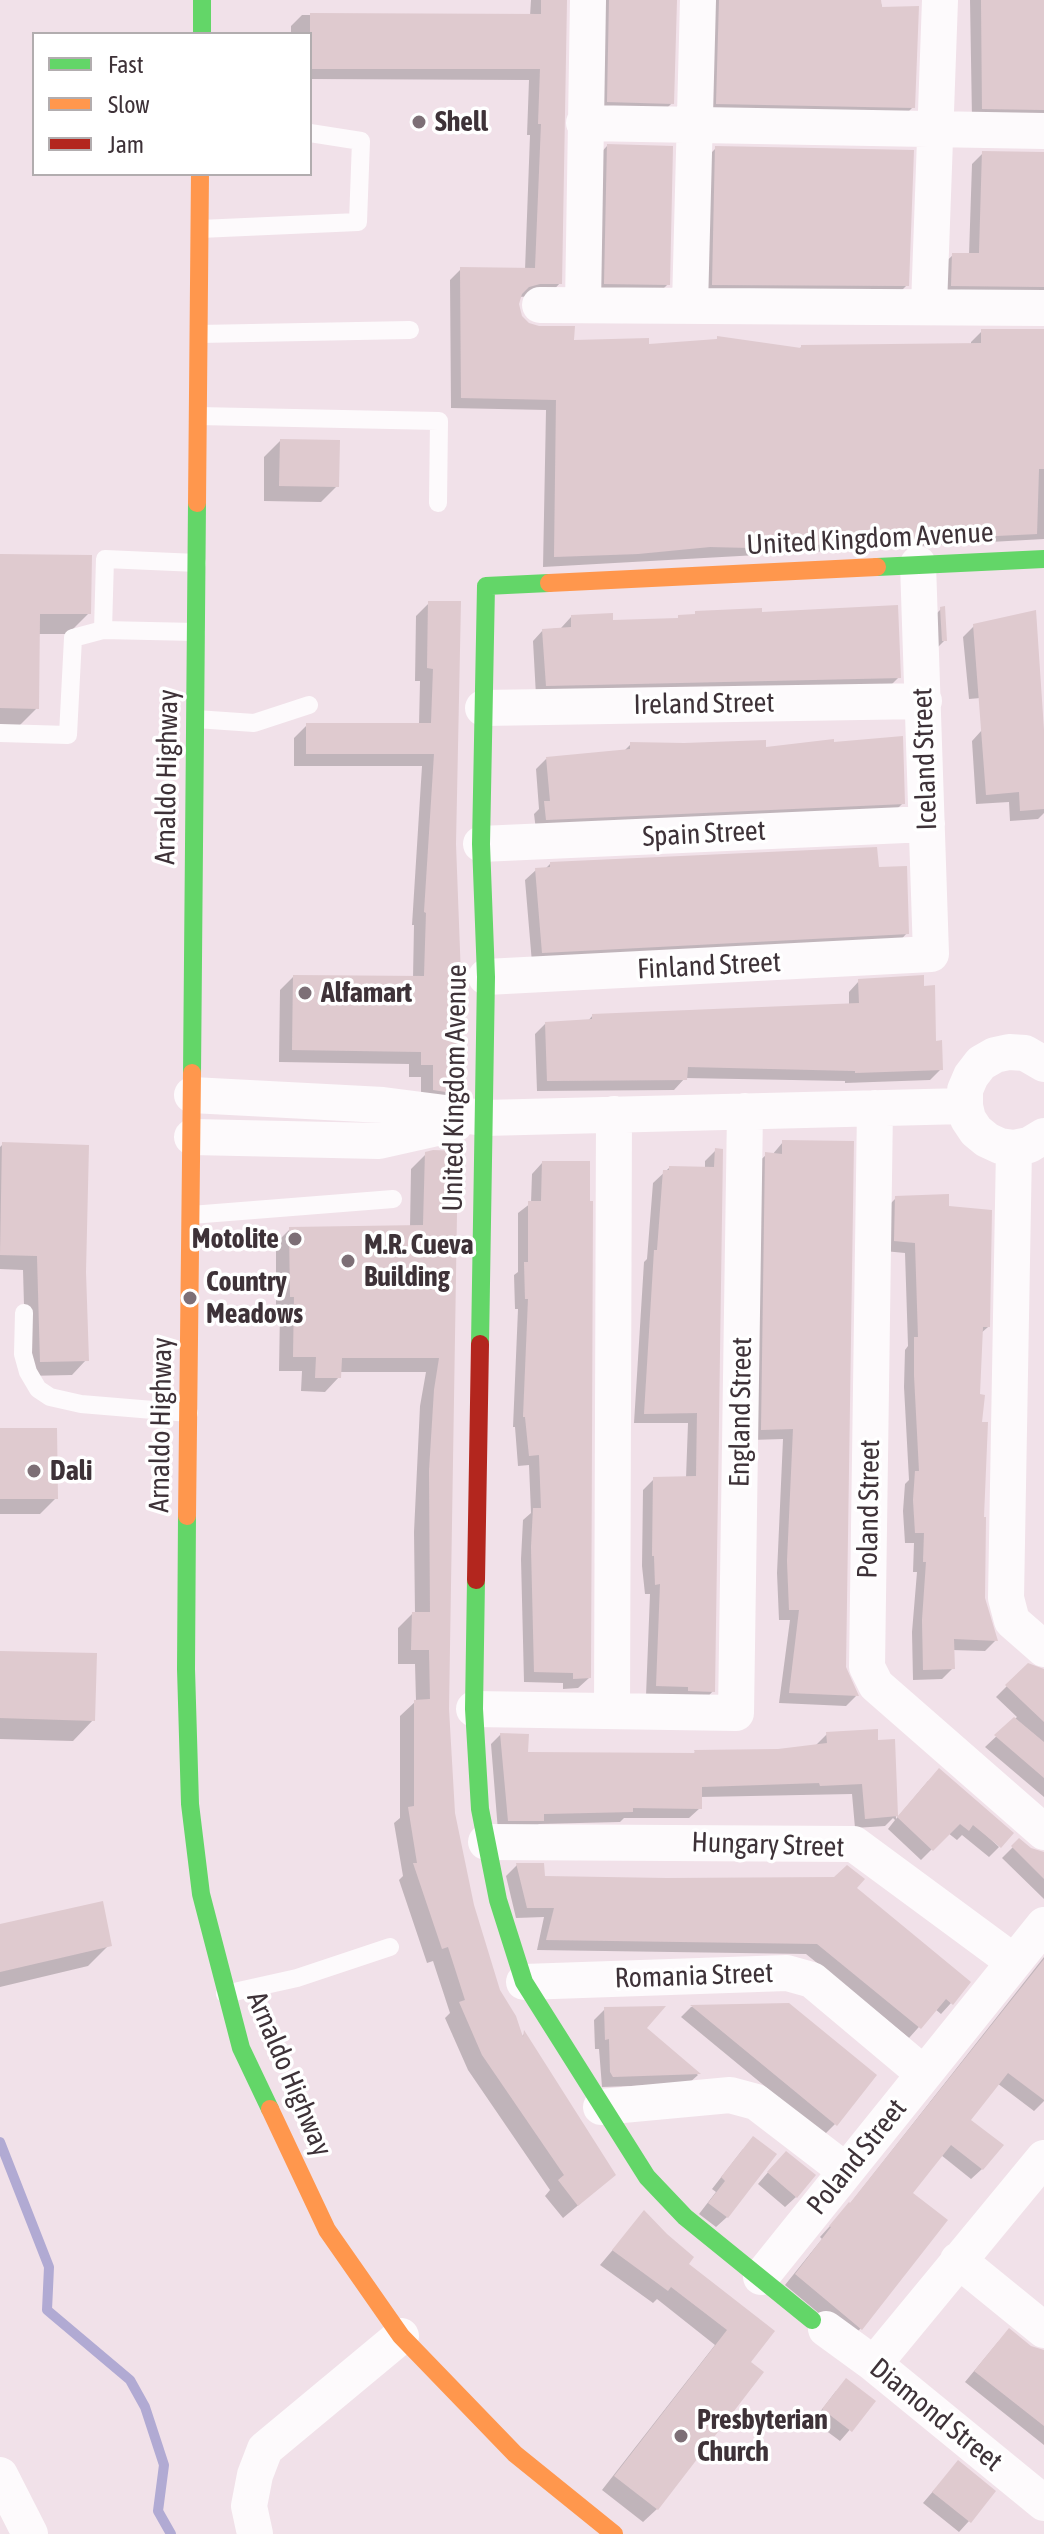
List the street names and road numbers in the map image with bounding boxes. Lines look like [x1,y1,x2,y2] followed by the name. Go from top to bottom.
[746,516,994,562] street label: United Kingdom Avenue
[633,686,775,722] street label: Ireland Street
[906,687,944,831] street label: Iceland Street
[149,689,185,865] street label: Arnaldo Highway
[642,814,766,854] street label: Spain Street
[636,945,782,987] street label: Finland Street
[436,964,474,1212] street label: United Kingdom Avenue
[143,1337,179,1513] street label: Arnaldo Highway
[723,1337,759,1487] street label: England Street
[851,1439,887,1579] street label: Poland Street
[691,1826,845,1864] street label: Hungary Street
[614,1956,774,1996] street label: Romania Street
[239,1987,339,2161] street label: Arnaldo Highway
[800,2092,914,2222] street label: Poland Street
[863,2351,1009,2479] street label: Diamond Street

